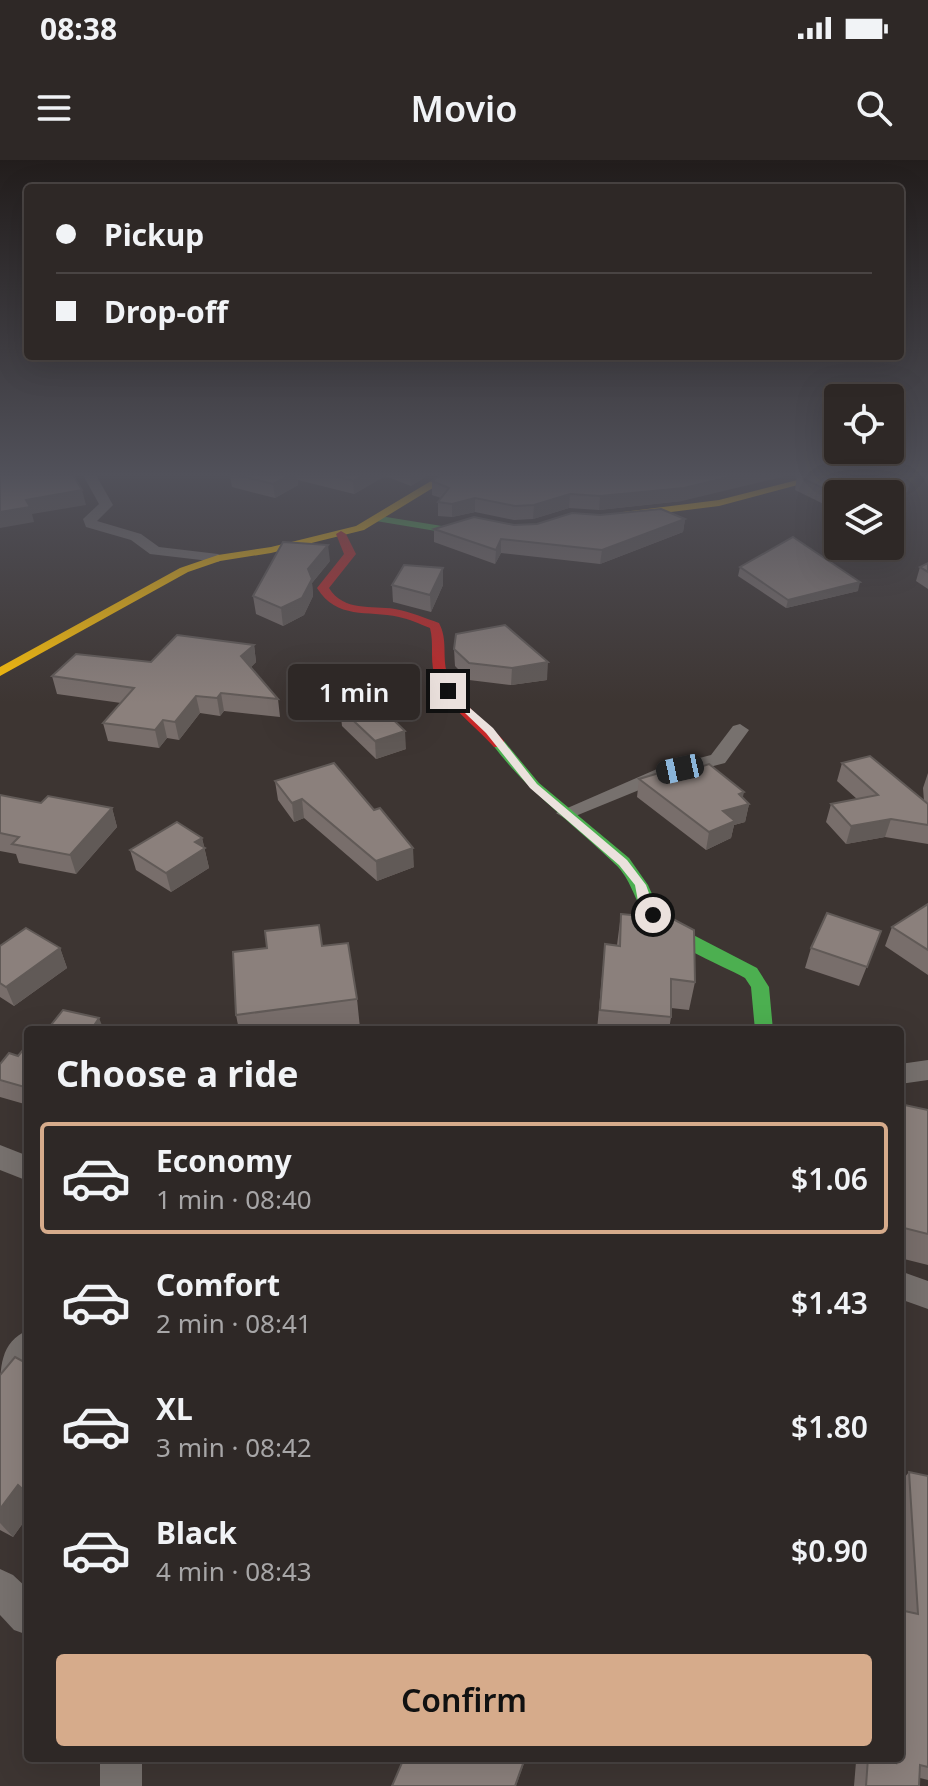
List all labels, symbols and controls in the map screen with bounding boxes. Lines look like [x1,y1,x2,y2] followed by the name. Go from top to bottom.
[40,8,117,49] text: 08:38
[410,84,518,133] text: Movio
[32,86,76,130] icon: menu
[852,86,896,130] icon: search
[104,214,204,255] text: Pickup
[104,291,228,332] text: Drop-off
[824,384,904,560] map controls
[824,384,904,464] button: locate
[824,480,904,560] button: layers
[288,663,420,719] callout: 1 min
[430,673,466,709] route end
[319,674,389,710] text: 1 min
[654,752,706,786] car
[635,897,671,933] route start
[56,1049,298,1098] text: Choose a ride
[156,1140,292,1181] text: Economy
[60,1142,132,1214] icon: car
[791,1158,868,1199] text: $1.06
[156,1181,312,1217] text: 1 min · 08:40
[156,1264,280,1305] text: Comfort
[60,1266,132,1338] icon: car
[791,1282,868,1323] text: $1.43
[156,1305,312,1341] text: 2 min · 08:41
[156,1388,193,1429] text: XL
[60,1390,132,1462] icon: car
[791,1406,868,1447] text: $1.80
[156,1429,312,1465] text: 3 min · 08:42
[156,1512,237,1553] text: Black
[60,1514,132,1586] icon: car
[791,1530,868,1571] text: $0.90
[156,1553,312,1589] text: 4 min · 08:43
[56,1654,872,1746] button: Confirm

